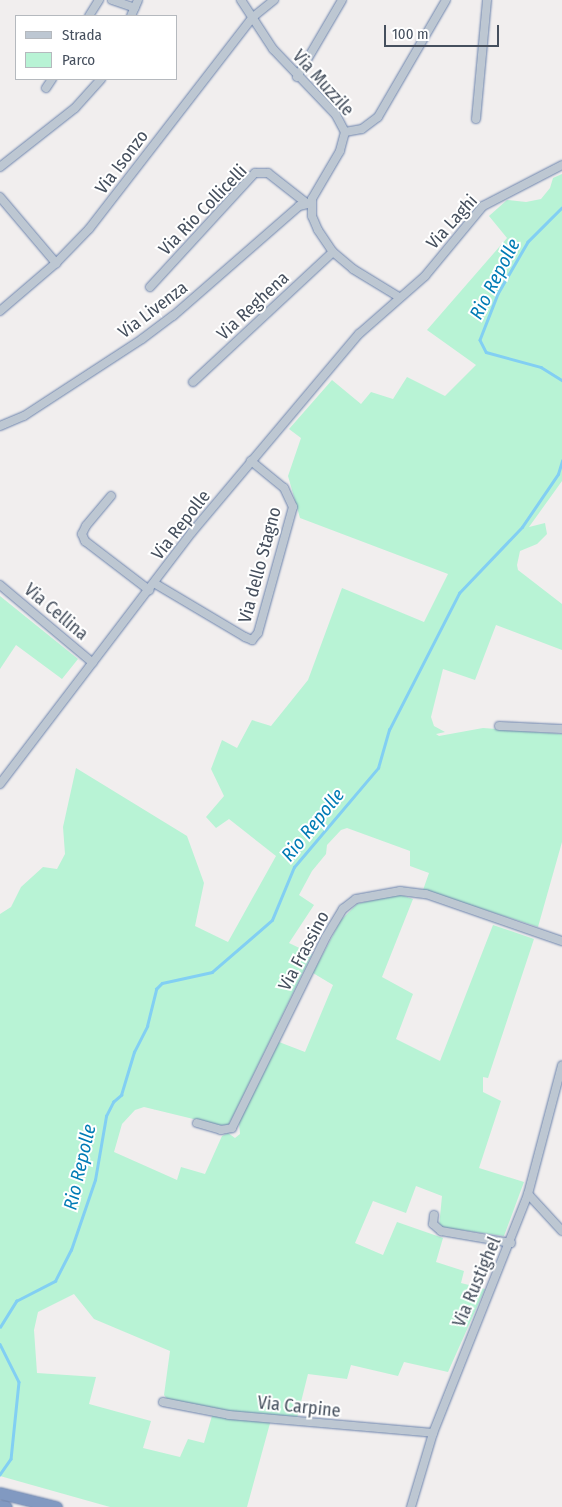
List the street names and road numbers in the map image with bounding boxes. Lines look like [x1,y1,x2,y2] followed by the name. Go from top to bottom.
[288,46,358,120] street label: Via Muzzile
[91,126,153,198] street label: Via Isonzo
[154,160,252,260] street label: Via Rio Collicelli
[422,190,482,254] street label: Via Laghi
[213,267,293,345] street label: Via Reghena
[114,277,192,343] street label: Via Livenza
[147,486,215,564] street label: Via Repolle
[234,505,286,625] street label: Via dello Stagno
[20,579,92,645] street label: Via Cellina
[274,907,334,995] street label: Via Frassino
[448,1234,506,1330] street label: Via Rustighel
[256,1392,342,1422] street label: Via Carpine

